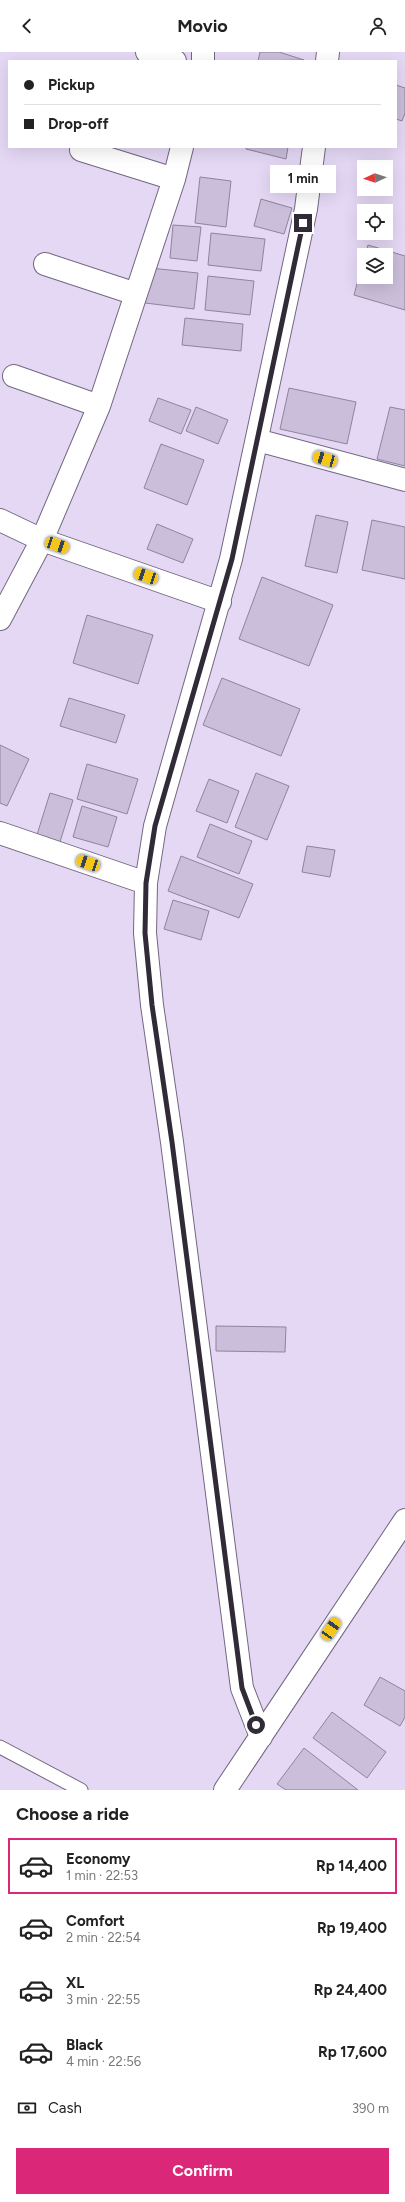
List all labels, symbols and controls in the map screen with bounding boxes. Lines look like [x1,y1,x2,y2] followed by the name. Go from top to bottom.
[16,15,38,37] icon: back
[177,15,228,37] text: Movio
[367,15,389,37] icon: person
[48,76,95,94] text: Pickup
[48,115,109,133] text: Drop-off
[357,160,393,196] north arrow
[357,160,393,284] map controls
[270,165,336,193] callout: 1 min
[288,171,318,186] text: 1 min
[357,204,393,240] button: locate
[294,214,312,232] route end
[357,248,393,284] button: layers
[312,450,338,468] car
[44,535,70,555] car
[133,566,159,586] car
[75,853,101,873] car
[319,1616,343,1642] car
[247,1716,265,1734] route start
[16,1803,129,1825] text: Choose a ride
[18,1848,54,1884] icon: car
[66,1850,131,1868] text: Economy
[316,1857,387,1875] text: Rp 14,400
[66,1868,138,1883] text: 1 min · 22:53
[18,1910,54,1946] icon: car
[66,1912,125,1930] text: Comfort
[317,1919,387,1937] text: Rp 19,400
[66,1930,141,1945] text: 2 min · 22:54
[18,1972,54,2008] icon: car
[66,1974,84,1992] text: XL
[314,1981,387,1999] text: Rp 24,400
[66,1992,140,2007] text: 3 min · 22:55
[18,2034,54,2070] icon: car
[66,2036,103,2054] text: Black
[318,2043,387,2061] text: Rp 17,600
[66,2054,141,2069] text: 4 min · 22:56
[16,2097,38,2119] icon: cash
[48,2099,82,2117] text: Cash
[352,2101,389,2116] text: 390 m
[16,2148,389,2194] button: Confirm

